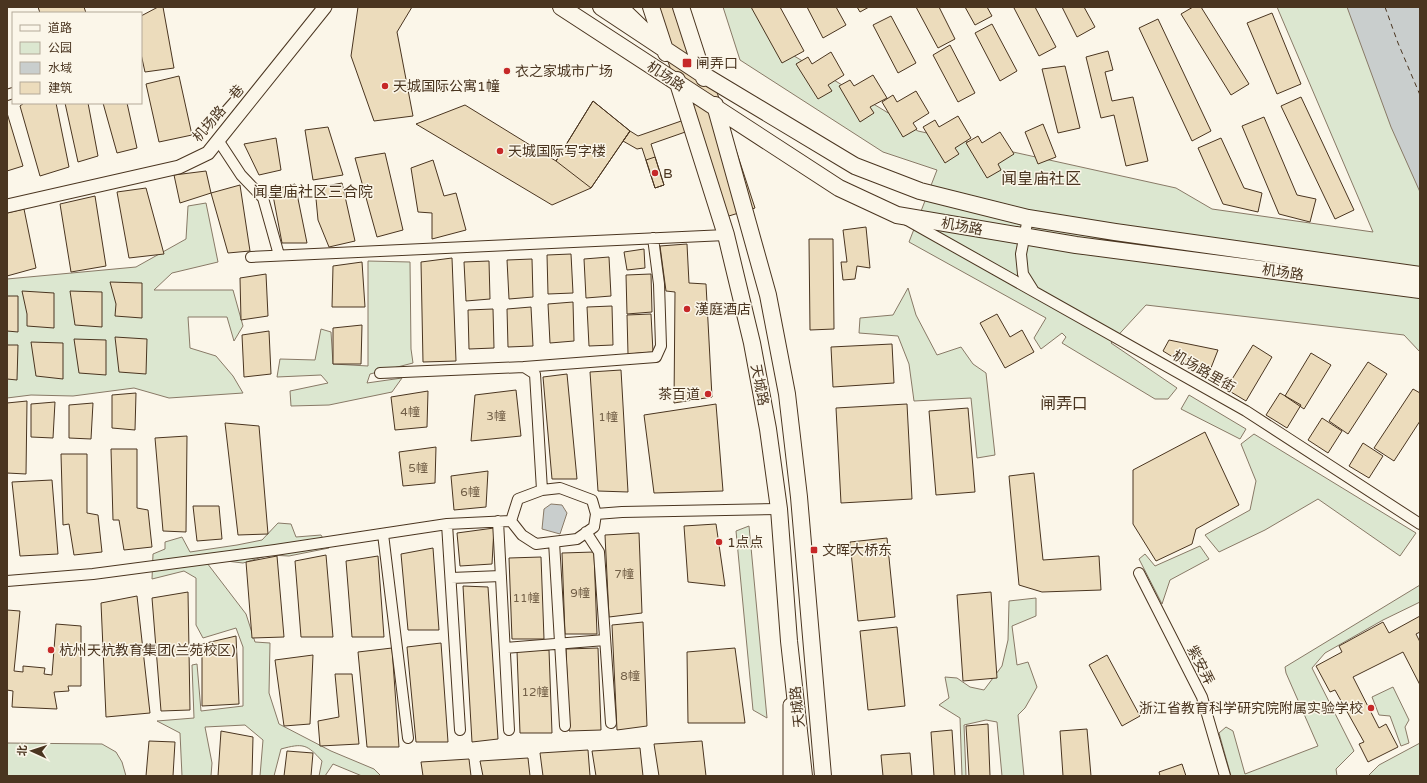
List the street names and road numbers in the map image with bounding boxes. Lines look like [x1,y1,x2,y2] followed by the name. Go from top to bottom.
[643,58,688,95] street label: 机场路
[189,81,248,145] street label: 机场路一巷
[940,214,984,239] street label: 机场路
[1261,261,1305,284] street label: 机场路
[1169,347,1238,396] street label: 机场路里街
[747,363,772,407] street label: 天城路
[1183,643,1218,688] street label: 紫安弄
[787,685,808,729] street label: 天城路

